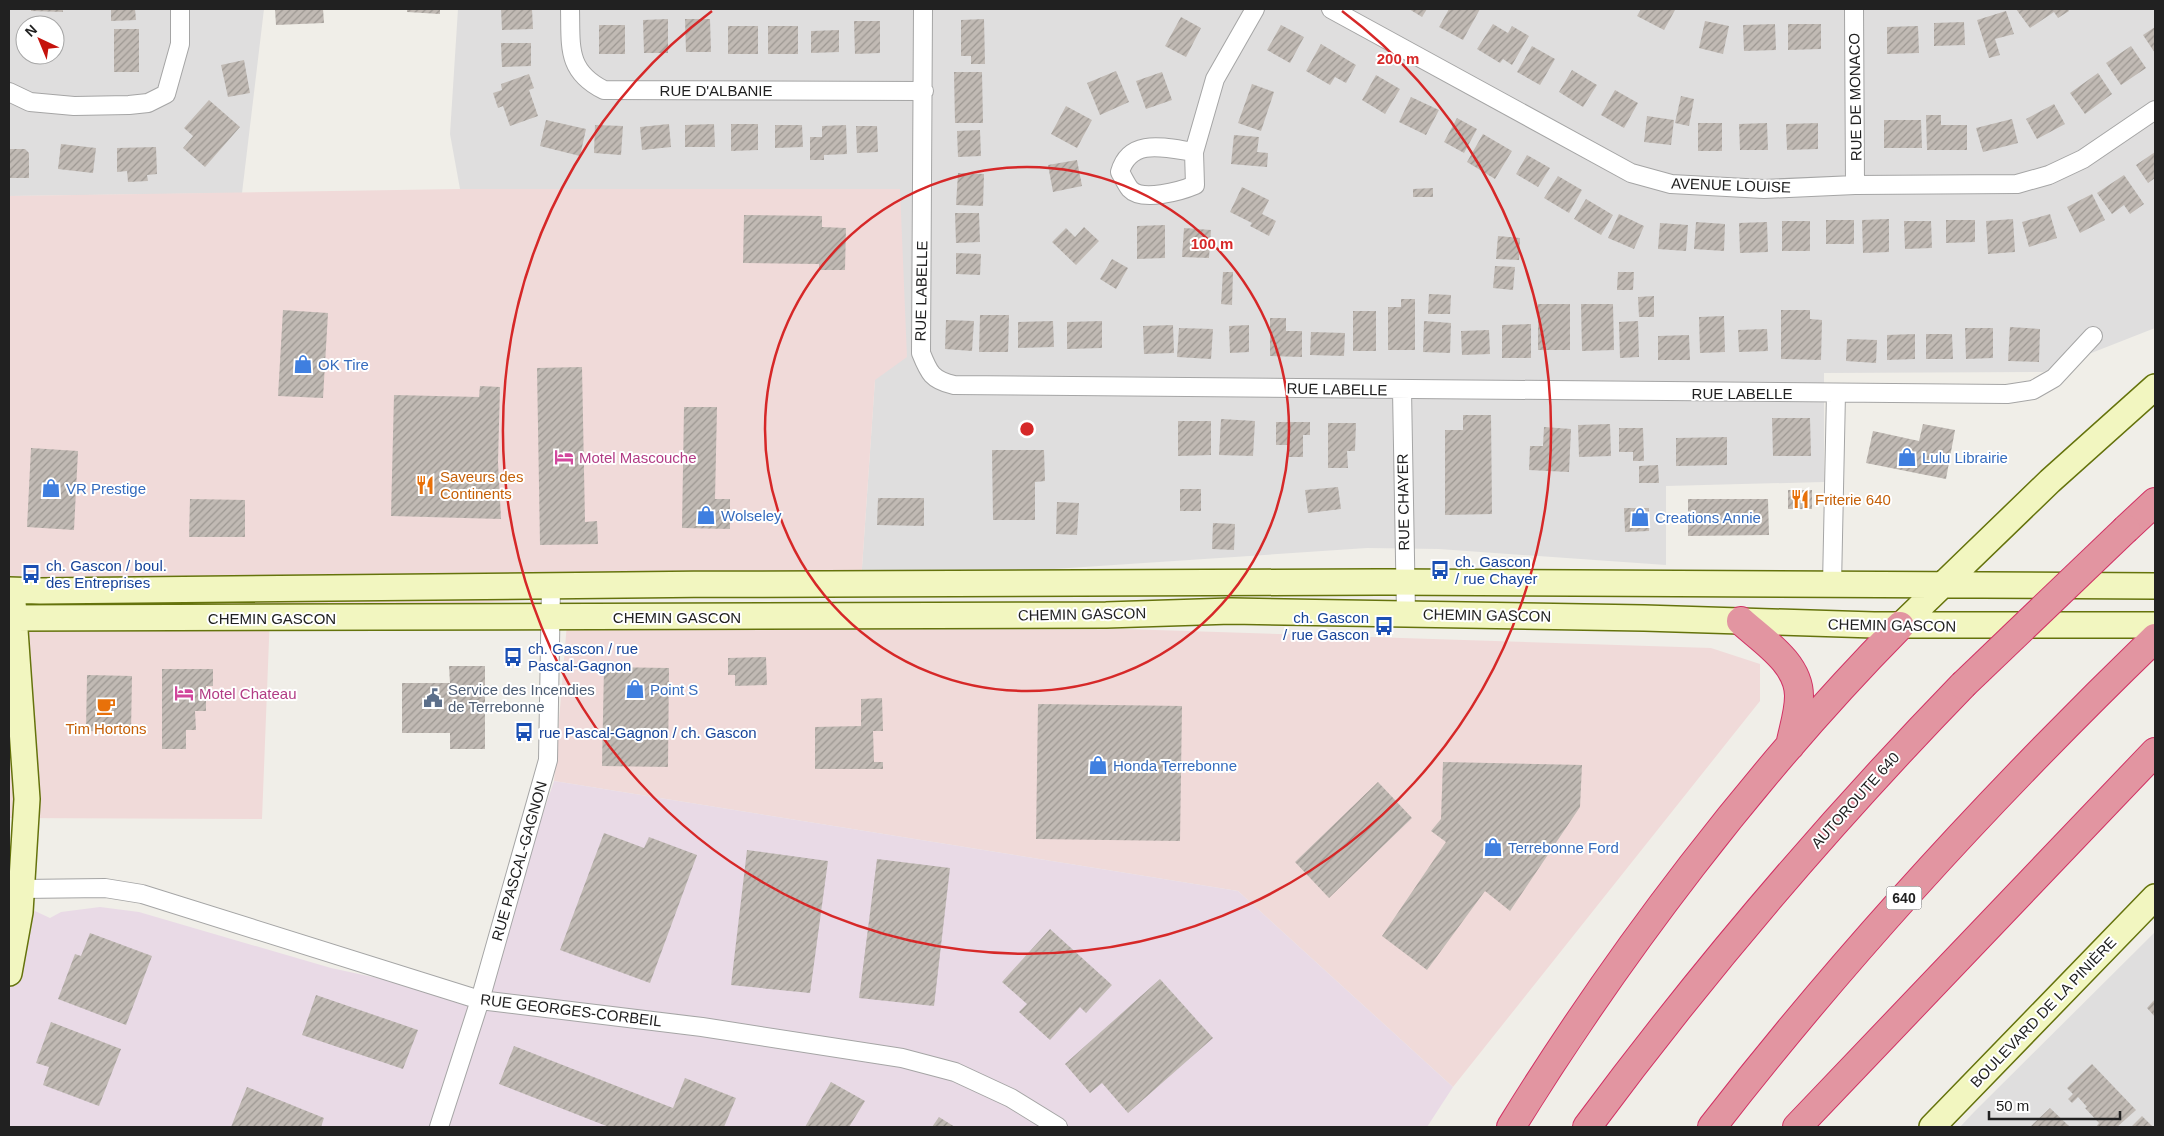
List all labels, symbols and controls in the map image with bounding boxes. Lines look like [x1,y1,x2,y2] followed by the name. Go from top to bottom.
[15,15,65,65] north arrow
[22,21,40,40] text: N
[1845,33,1865,161] street label: RUE DE MONACO
[1377,50,1419,67] text: 200 m
[660,82,772,99] street label: RUE D'ALBANIE
[1671,174,1791,196] street label: AVENUE LOUISE
[1191,235,1233,252] text: 100 m
[912,240,930,342] street label: RUE LABELLE
[292,353,314,375] shop icon: OK Tire
[318,356,369,373] place label: OK Tire
[1286,380,1388,398] street label: RUE LABELLE
[1692,385,1792,402] street label: RUE LABELLE
[1018,420,1036,438] centre of rings
[553,446,575,468] hotel icon: Motel Mascouche
[1896,446,1918,468] shop icon: Lulu Librairie
[579,449,697,466] place label: Motel Mascouche
[1922,449,2008,466] place label: Lulu Librairie
[1394,453,1412,551] street label: RUE CHAYER
[440,468,523,502] place label: Saveurs des Continents
[414,474,436,496] restaurant icon: Saveurs des Continents
[40,477,62,499] shop icon: VR Prestige
[66,480,146,497] place label: VR Prestige
[1789,488,1811,510] restaurant icon: Friterie 640
[1815,491,1891,508] place label: Friterie 640
[695,504,717,526] shop icon: Wolseley
[1629,506,1651,528] shop icon: Creations Annie
[721,507,782,524] place label: Wolseley
[1655,509,1761,526] place label: Creations Annie
[1455,553,1538,587] place label: ch. Gascon / rue Chayer
[46,557,167,591] place label: ch. Gascon / boul. des Entreprises
[1429,559,1451,581] bus stop icon: ch. Gascon / rue Chayer
[20,563,42,585] bus stop icon: ch. Gascon / boul. des Entreprises
[1018,604,1146,624] street label: CHEMIN GASCON
[1423,605,1551,625] street label: CHEMIN GASCON
[613,609,741,626] street label: CHEMIN GASCON
[1283,609,1369,643] place label: ch. Gascon / rue Gascon
[208,610,336,627] street label: CHEMIN GASCON
[1373,615,1395,637] bus stop icon: ch. Gascon / rue Gascon
[1828,615,1956,635] street label: CHEMIN GASCON
[528,640,638,674] place label: ch. Gascon / rue Pascal-Gagnon
[502,646,524,668] bus stop icon: ch. Gascon / rue Pascal-Gagnon
[624,678,646,700] shop icon: Point S
[448,681,595,715] place label: Service des Incendies de Terrebonne
[650,681,698,698] place label: Point S
[173,682,195,704] hotel icon: Motel Chateau
[199,685,297,702] place label: Motel Chateau
[422,687,444,709] public building icon: Service des Incendies de Terrebonne
[95,695,117,717] cafe icon: Tim Hortons
[65,720,147,737] place label: Tim Hortons
[513,721,535,743] bus stop icon: rue Pascal-Gagnon / ch. Gascon
[539,724,757,741] place label: rue Pascal-Gagnon / ch. Gascon
[1808,749,1902,851] street label: AUTOROUTE 640
[1087,754,1109,776] shop icon: Honda Terrebonne
[1113,757,1237,774] place label: Honda Terrebonne
[488,779,550,943] street label: RUE PASCAL-GAGNON
[1482,836,1504,858] shop icon: Terrebonne Ford
[1508,839,1619,856] place label: Terrebonne Ford
[1886,886,1922,910] road number: 640
[1967,933,2119,1091] street label: BOULEVARD DE LA PINIÈRE
[479,990,663,1030] street label: RUE GEORGES-CORBEIL
[1989,1088,2120,1120] scale bar
[1996,1097,2029,1114] text: 50 m

